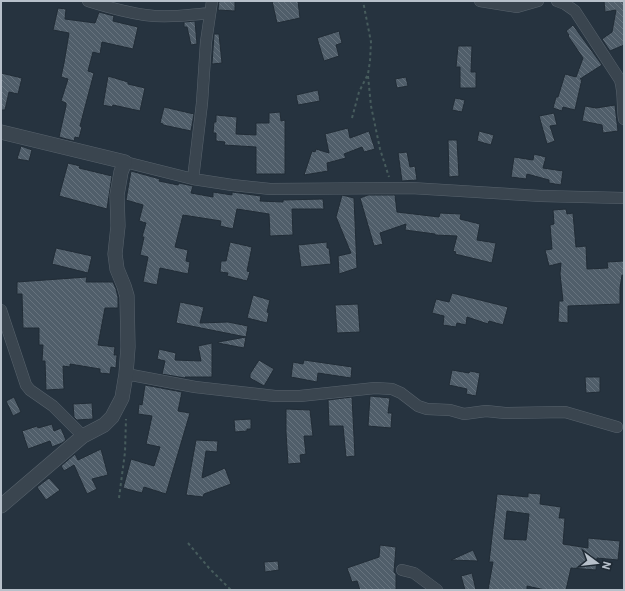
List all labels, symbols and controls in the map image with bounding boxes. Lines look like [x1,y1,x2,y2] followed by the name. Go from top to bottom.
[577,543,617,583] north arrow
[599,560,613,571] text: N

